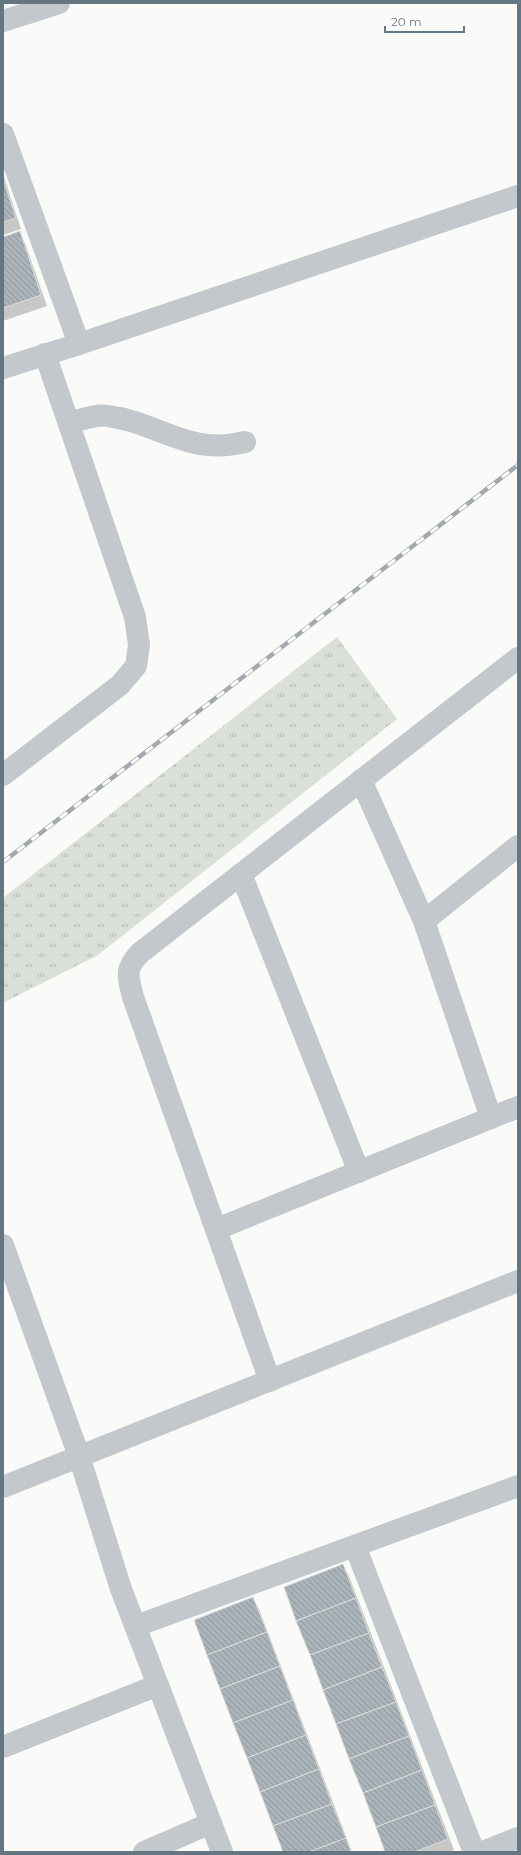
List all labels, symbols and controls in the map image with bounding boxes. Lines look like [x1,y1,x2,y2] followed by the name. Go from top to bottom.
[385,8,464,34] scale bar
[391,14,422,29] text: 20 m

